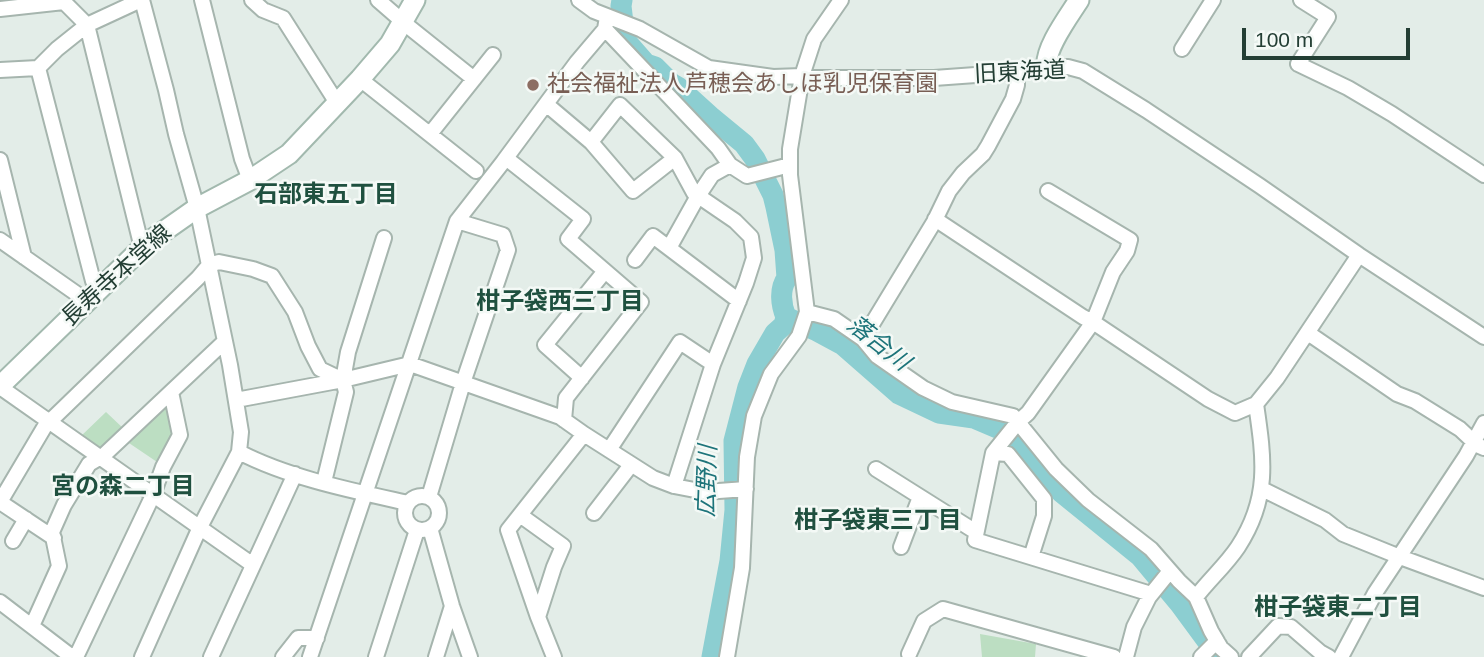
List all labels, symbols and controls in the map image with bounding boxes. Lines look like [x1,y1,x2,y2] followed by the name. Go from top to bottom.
[1246,14,1414,58] scale bar
[1255,28,1313,51] text: 100 m
[973,57,1067,89] street label: 旧東海道
[547,71,938,99] place label: 社会福祉法人芦穂会あしほ乳児保育園
[525,77,541,93] marker: 社会福祉法人芦穂会あしほ乳児保育園
[254,181,398,209] district label: 石部東五丁目
[56,220,178,332] street label: 長寿寺本堂線
[476,288,644,316] district label: 柑子袋西三丁目
[841,310,915,378] water label: 落合川
[692,445,724,517] water label: 広野川
[51,473,195,501] district label: 宮の森二丁目
[794,507,962,535] district label: 柑子袋東三丁目
[1254,594,1422,622] district label: 柑子袋東二丁目

